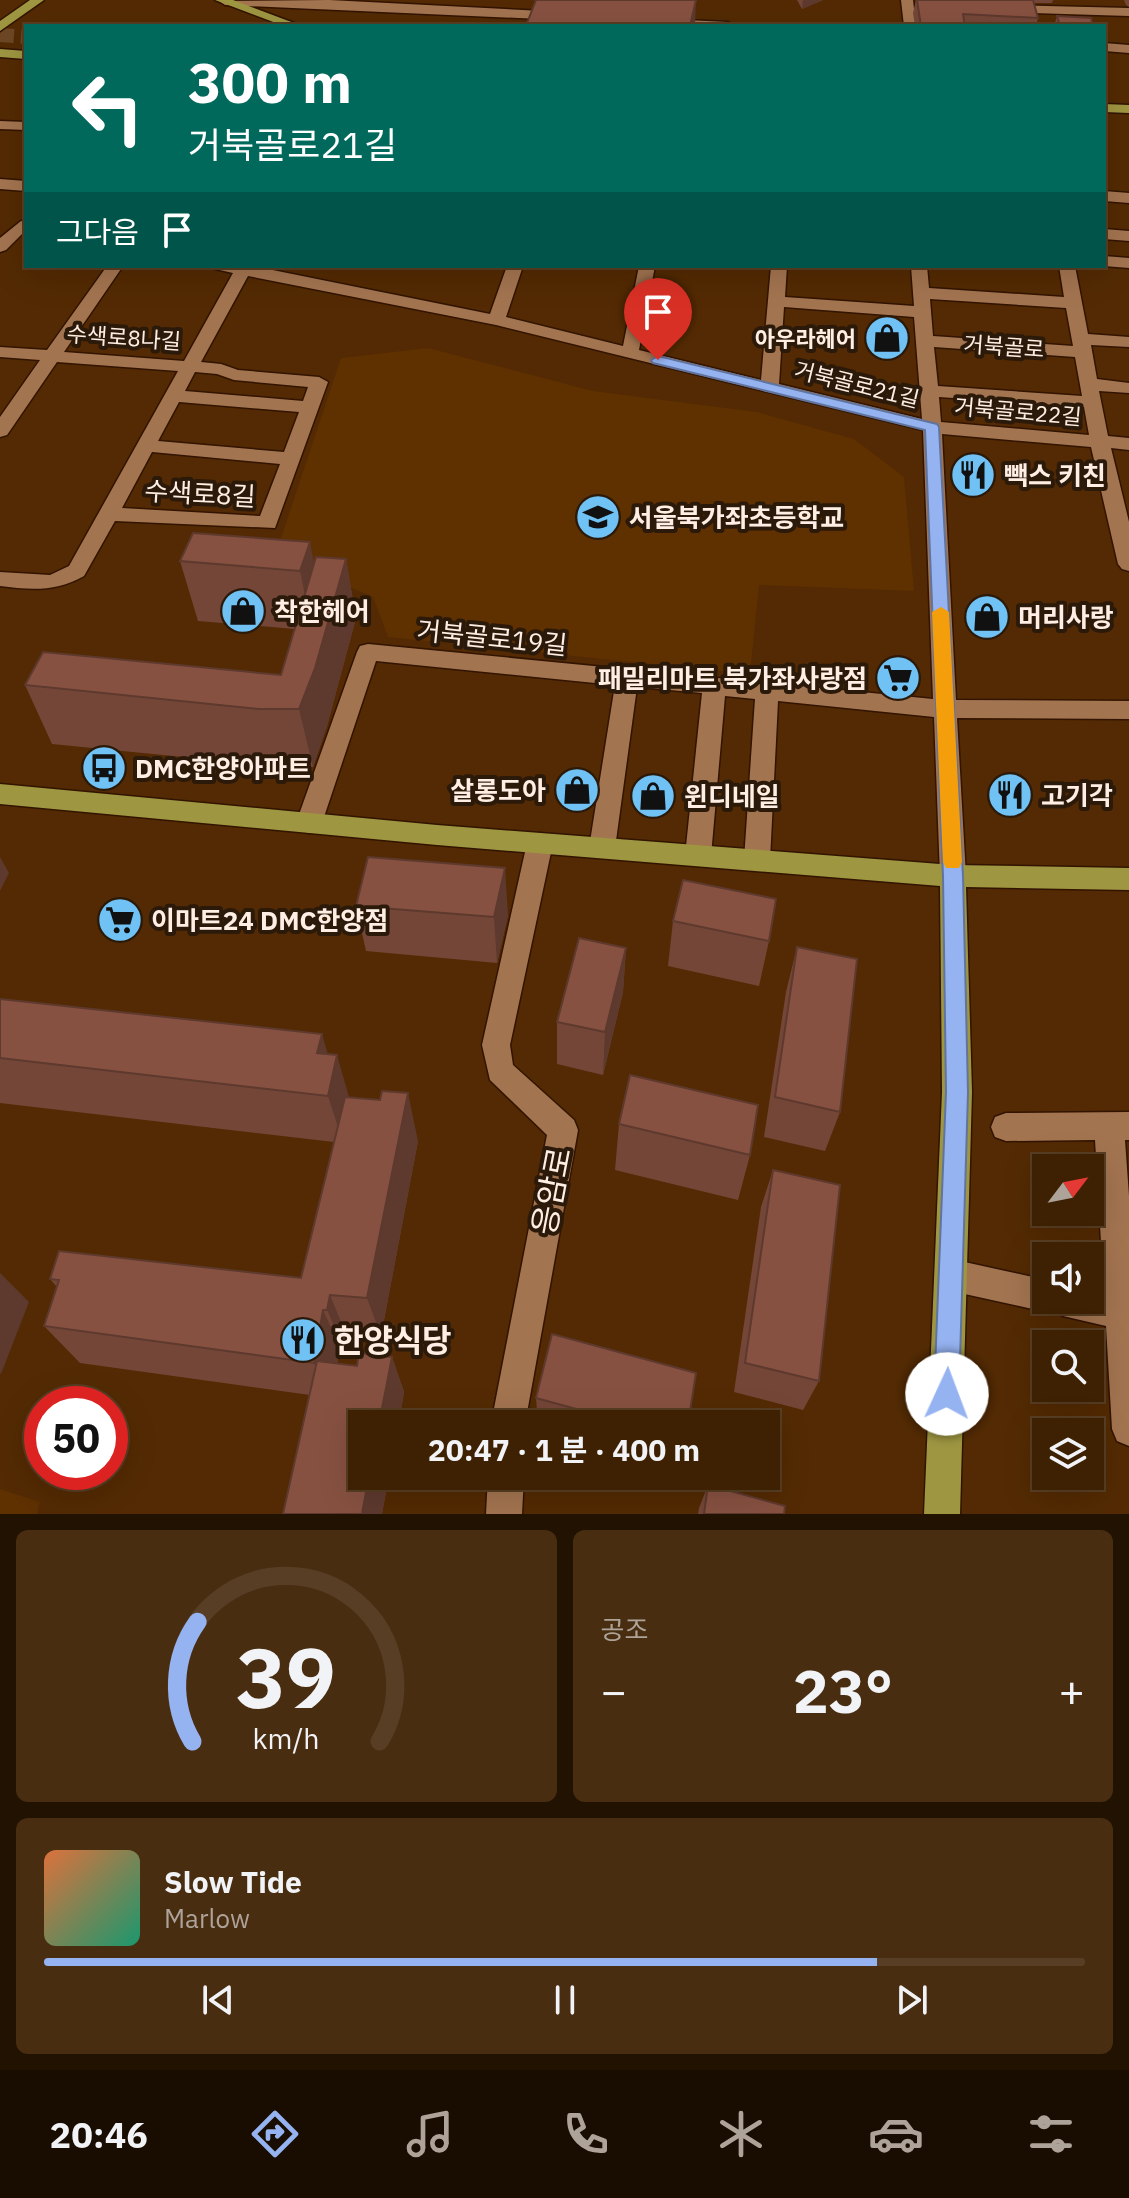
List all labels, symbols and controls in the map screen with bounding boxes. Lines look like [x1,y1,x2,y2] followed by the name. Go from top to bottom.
[188,46,352,118] text: 300 m
[56,56,160,160] icon: left
[188,121,397,168] text: 거북골로21길
[155,208,199,252] icon: arrive
[56,212,139,251] text: 그다음
[624,278,692,360] pin
[636,290,680,334] icon: arrive
[863,314,911,362] shop icon: 아우라헤어
[66,319,182,355] street label: 수색로8나길
[755,324,856,353] place label: 아우라헤어
[963,329,1045,363] street label: 거북골로
[792,354,922,414] street label: 거북골로21길
[953,391,1083,431] street label: 거북골로22길
[949,451,997,499] restaurant icon: 빽스 키친
[1004,458,1106,492] place label: 빽스 키친
[144,473,256,513] street label: 수색로8길
[574,493,622,541] school or university icon: 서울북가좌초등학교
[629,500,844,534] place label: 서울북가좌초등학교
[219,587,267,635] shop icon: 착한헤어
[963,593,1011,641] shop icon: 머리사랑
[274,594,370,628] place label: 착한헤어
[1018,600,1114,634] place label: 머리사랑
[415,612,569,662] street label: 거북골로19길
[874,654,922,702] supermarket icon: 패밀리마트 북가좌사랑점
[598,661,867,695] place label: 패밀리마트 북가좌사랑점
[80,744,128,792] bus stop icon: DMC한양아파트
[135,751,311,785] place label: DMC한양아파트
[553,766,601,814] shop icon: 살롱도아
[986,771,1034,819] restaurant icon: 고기각
[629,772,677,820] shop icon: 윈디네일
[450,773,546,807] place label: 살롱도아
[1041,778,1113,812] place label: 고기각
[684,779,780,813] place label: 윈디네일
[96,896,144,944] supermarket icon: 이마트24 DMC한양점
[151,903,388,937] place label: 이마트24 DMC한양점
[522,1144,580,1238] street label: 응암로
[1032,1154,1104,1226] north arrow
[1032,1154,1104,1490] map controls
[1032,1242,1104,1314] button: sound
[279,1316,327,1364] restaurant icon: 한양식당
[334,1319,452,1361] place label: 한양식당
[1032,1330,1104,1402] button: search
[905,1352,989,1436] position arrow
[24,1386,128,1490] speed limit sign: 50
[1032,1418,1104,1490] button: layers
[428,1430,700,1469] text: 20:47 · 1 분 · 400 m
[601,1612,648,1646] text: 공조
[236,1623,336,1731] text: 39
[793,1651,893,1730] text: 23°
[601,1662,627,1719] text: −
[1059,1662,1085,1719] text: +
[253,1720,320,1757] text: km/h
[164,1862,302,1901] text: Slow Tide
[164,1901,250,1935] text: Marlow
[196,1978,240,2022] icon: previous
[543,1978,587,2022] icon: pause
[890,1978,934,2022] icon: next
[247,2106,303,2162] icon: directions
[402,2106,458,2162] icon: music
[558,2106,614,2162] icon: phone
[713,2106,769,2162] icon: climate
[868,2106,924,2162] icon: car
[1023,2106,1079,2162] icon: filters
[50,2111,148,2158] text: 20:46

